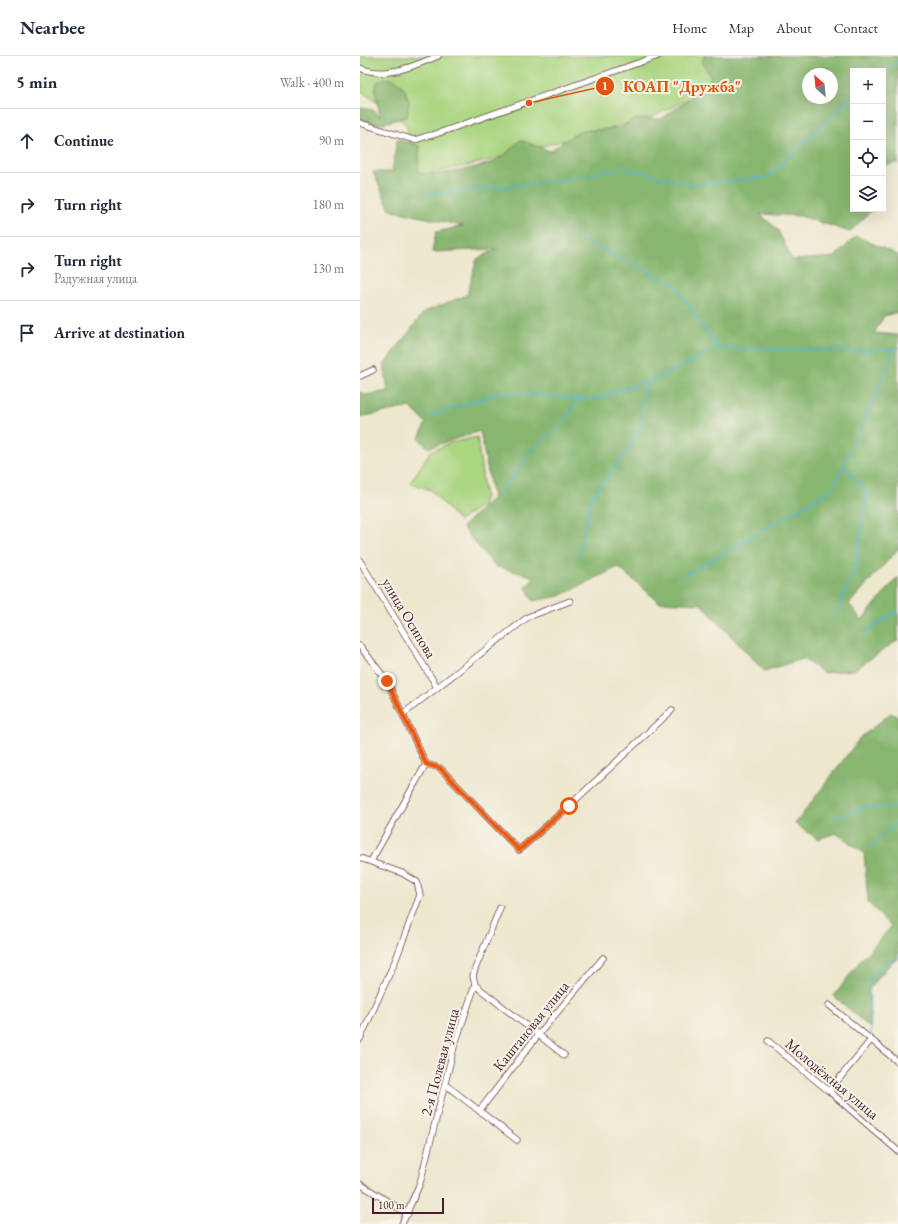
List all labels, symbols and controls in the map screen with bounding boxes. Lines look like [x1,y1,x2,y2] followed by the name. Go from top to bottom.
[20,15,85,40] text: Nearbee
[672,19,707,37] text: Home
[729,19,754,37] text: Map
[776,19,812,37] text: About
[834,19,878,37] text: Contact
[802,68,838,104] north arrow
[850,68,886,212] map controls
[850,68,886,104] button: +
[16,71,57,93] text: 5 min
[595,72,749,100] callout: КОАП "Дружба"
[280,74,344,91] text: Walk · 400 m
[623,76,741,97] text: КОАП "Дружба"
[602,78,608,94] text: 1
[850,104,886,140] button: −
[16,130,38,152] icon: ahead
[54,131,114,150] text: Continue
[319,132,344,149] text: 90 m
[850,140,886,176] button: locate
[850,176,886,212] button: layers
[16,194,38,216] icon: right
[54,195,122,214] text: Turn right
[313,196,344,213] text: 180 m
[54,251,122,270] text: Turn right
[16,258,38,280] icon: right
[313,260,344,277] text: 130 m
[54,270,137,287] text: Радужная улица
[16,322,38,344] icon: arrive
[54,323,185,342] text: Arrive at destination
[378,574,441,661] street label: улица Осипова
[378,672,396,690] route end
[560,797,578,815] route start
[488,977,573,1075] street label: Каштановая улица
[416,1006,463,1118] street label: 2-я Полевая улица
[782,1034,883,1123] street label: Молодёжная улица
[372,1196,444,1215] scale bar
[378,1198,405,1212] text: 100 m

